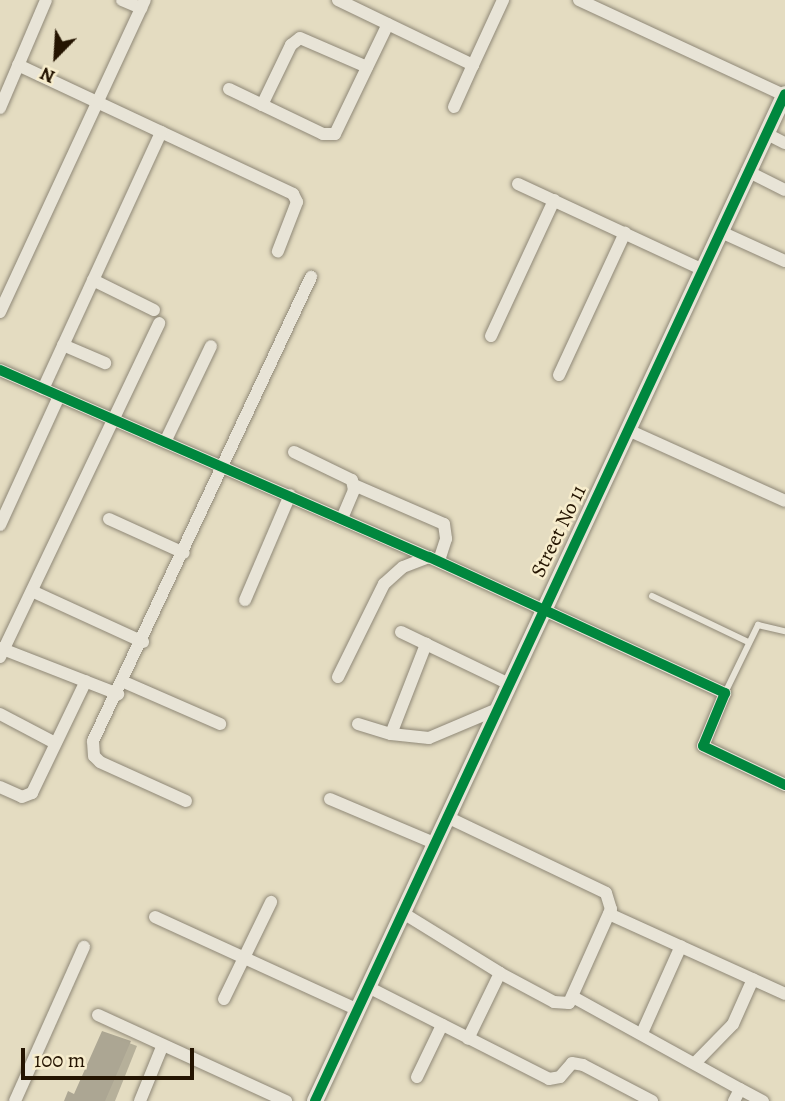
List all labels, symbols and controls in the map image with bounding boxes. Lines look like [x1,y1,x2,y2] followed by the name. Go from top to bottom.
[21,21,91,91] north arrow
[36,60,59,90] text: N
[525,481,591,581] street label: Street No 11
[24,1034,198,1078] scale bar
[34,1046,85,1074] text: 100 m

